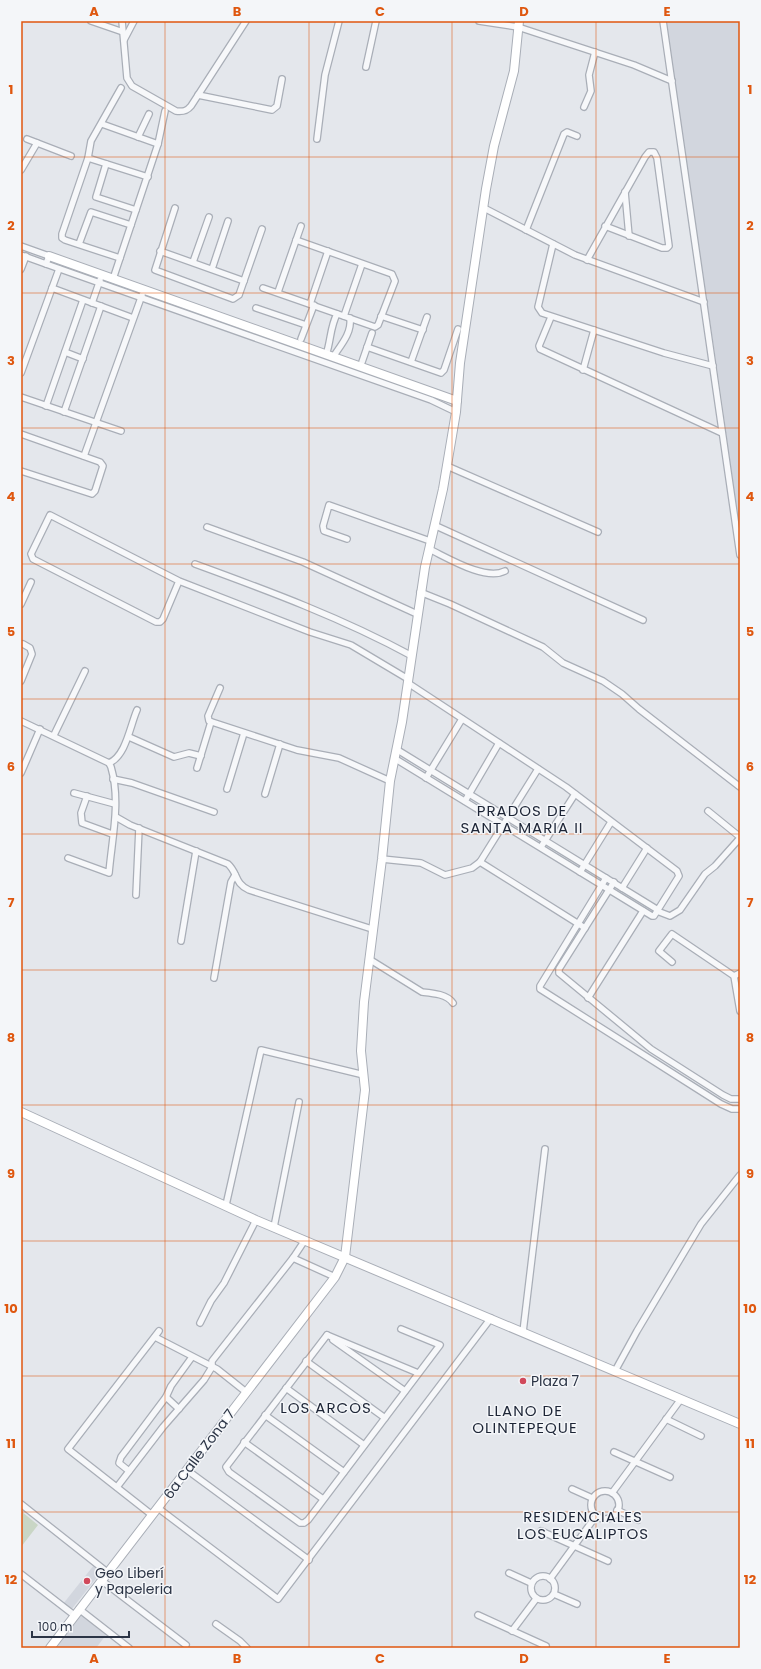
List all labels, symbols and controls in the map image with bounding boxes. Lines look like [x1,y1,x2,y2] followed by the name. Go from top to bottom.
[89,2,99,21] text: A
[233,2,242,21] text: B
[375,2,385,21] text: C
[519,2,529,21] text: D
[663,2,671,21] text: E
[9,80,13,99] text: 1
[748,80,752,99] text: 1
[7,216,15,235] text: 2
[746,216,754,235] text: 2
[7,351,15,370] text: 3
[746,351,754,370] text: 3
[7,487,16,506] text: 4
[746,487,755,506] text: 4
[7,622,15,641] text: 5
[746,622,754,641] text: 5
[7,757,15,776] text: 6
[746,757,754,776] text: 6
[460,800,584,838] district label: PRADOS DE SANTA MARIA II
[8,893,15,912] text: 7
[747,893,754,912] text: 7
[7,1028,15,1047] text: 8
[746,1028,754,1047] text: 8
[7,1164,15,1183] text: 9
[746,1164,754,1183] text: 9
[4,1299,18,1318] text: 10
[743,1299,757,1318] text: 10
[531,1371,580,1391] place label: Plaza 7
[518,1376,528,1386] marker: Plaza 7
[280,1397,372,1418] district label: LOS ARCOS
[472,1400,578,1438] district label: LLANO DE OLINTEPEQUE
[159,1405,240,1503] street label: 6a Calle Zona 7
[6,1434,16,1453] text: 11
[745,1434,755,1453] text: 11
[517,1506,649,1544] district label: RESIDENCIALES LOS EUCALIPTOS
[95,1563,173,1599] place label: Geo Liberí y Papeleria
[5,1570,18,1589] text: 12
[744,1570,757,1589] text: 12
[82,1576,92,1586] marker: Geo Liberí y Papeleria
[32,1613,129,1639] scale bar
[38,1618,72,1635] text: 100 m
[89,1649,99,1668] text: A
[233,1649,242,1668] text: B
[375,1649,385,1668] text: C
[519,1649,529,1668] text: D
[663,1649,671,1668] text: E

